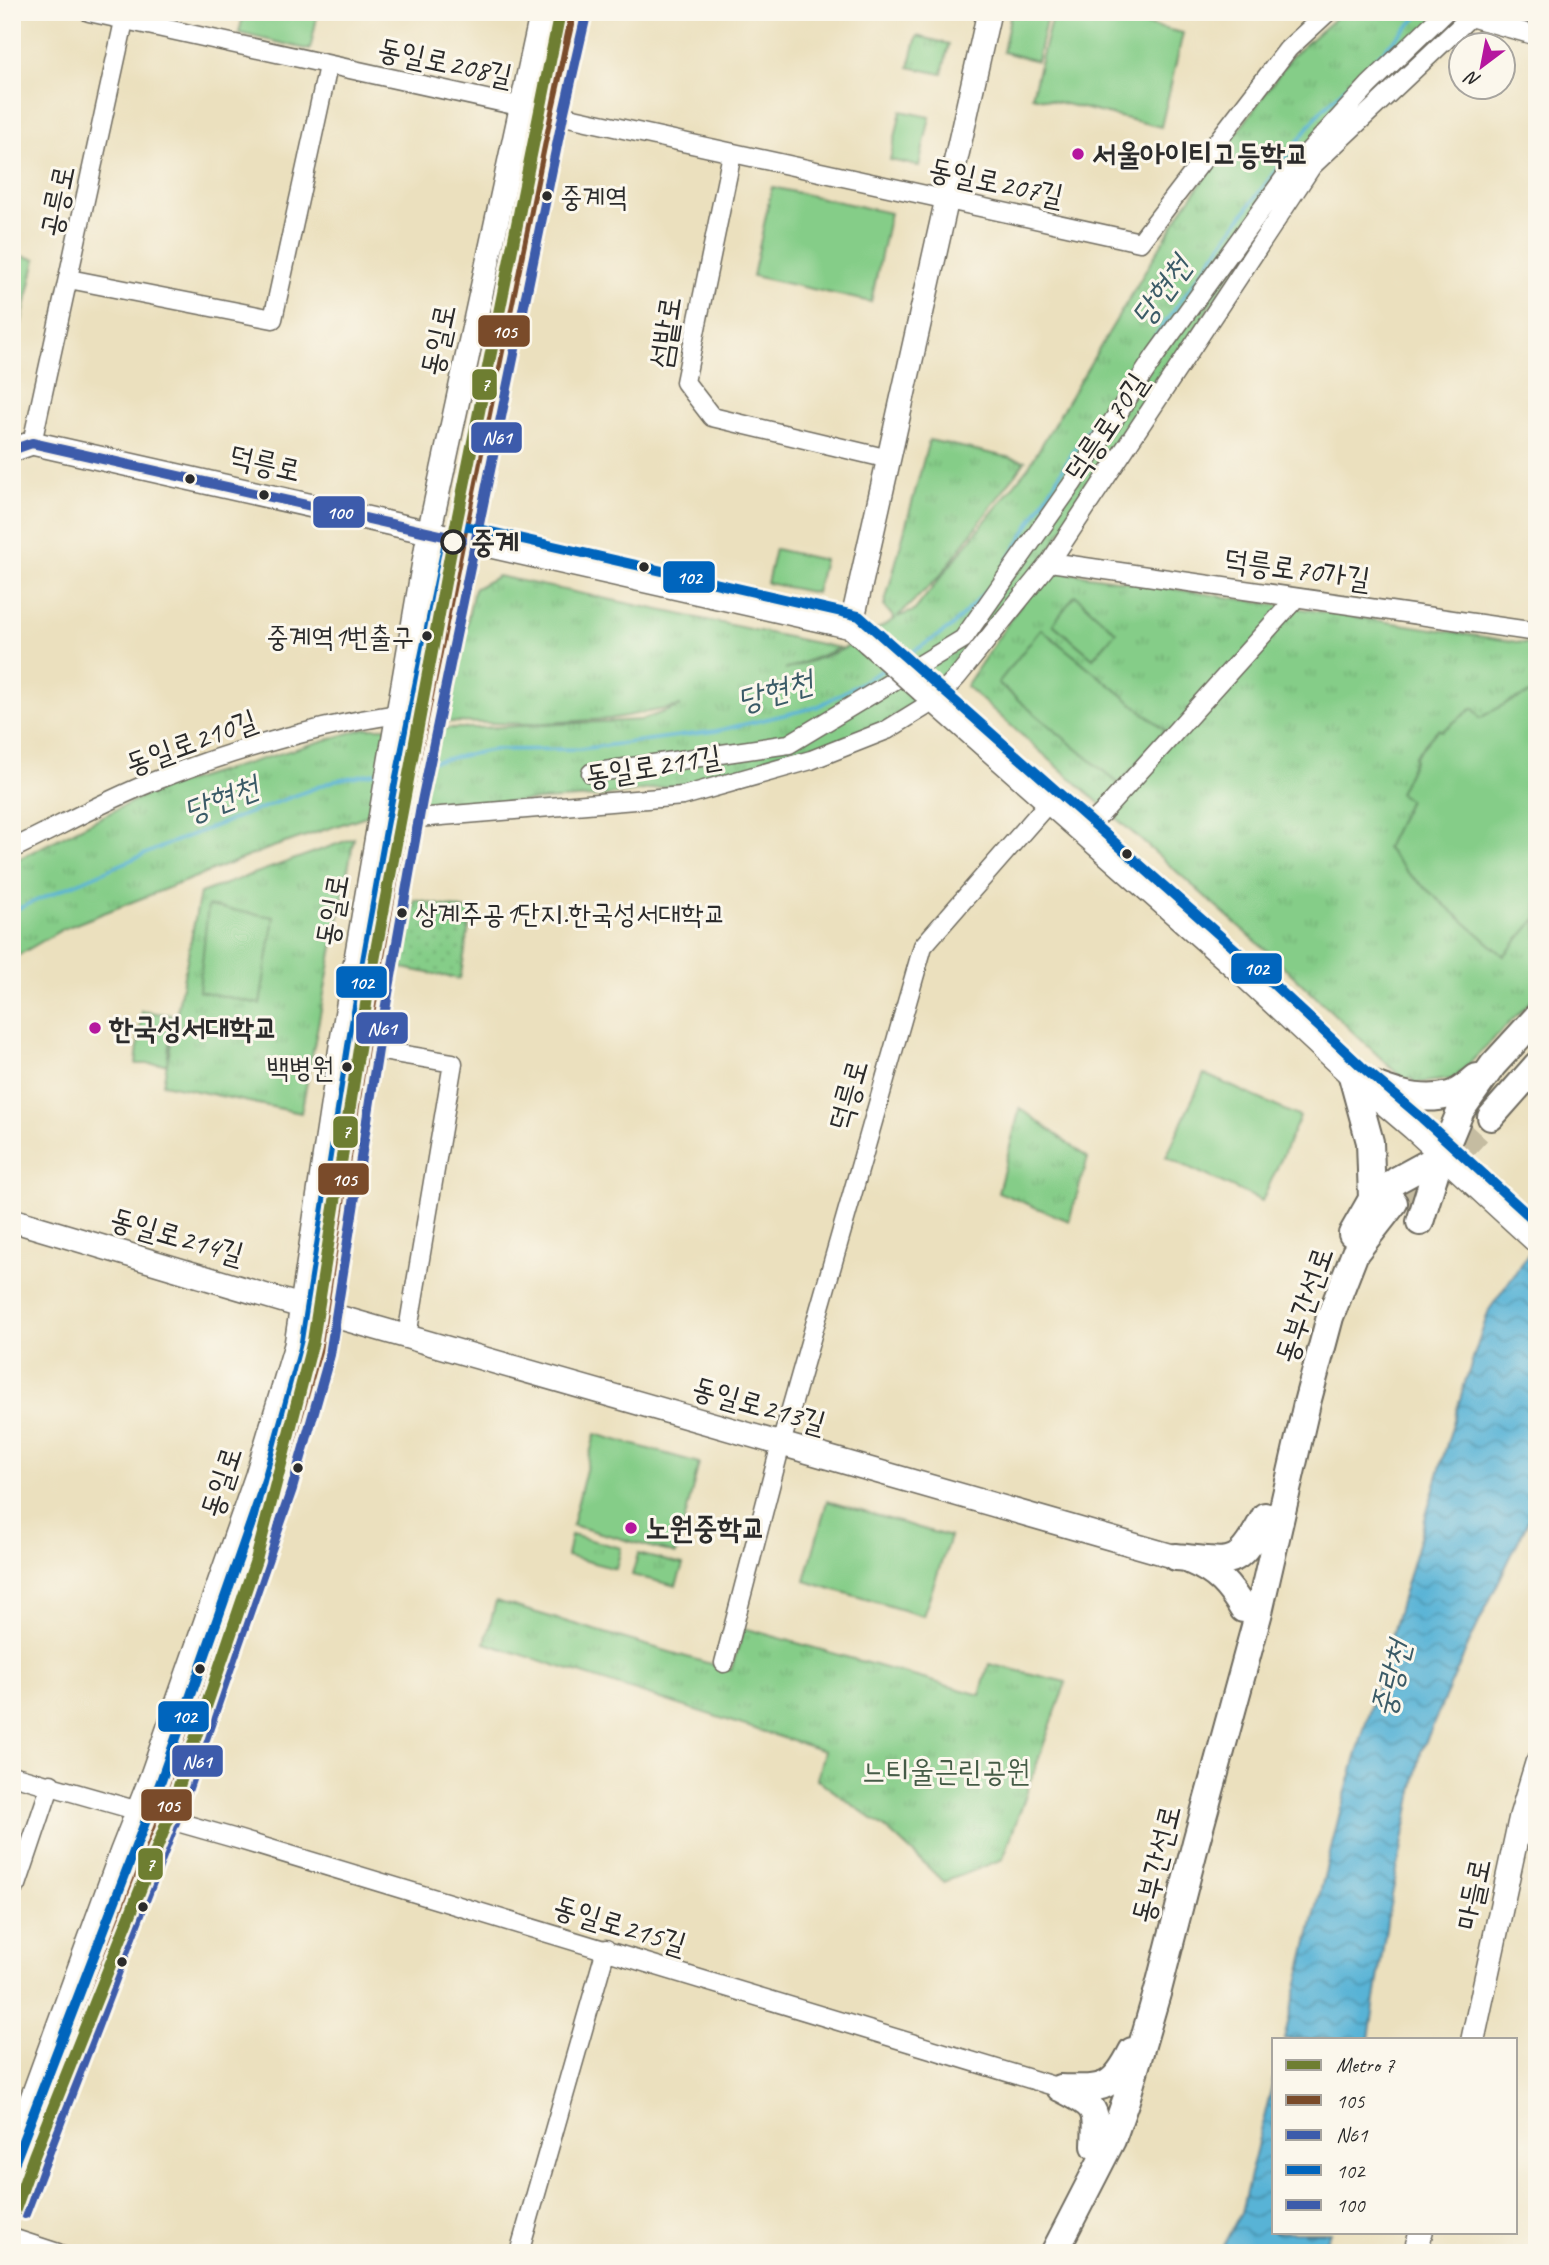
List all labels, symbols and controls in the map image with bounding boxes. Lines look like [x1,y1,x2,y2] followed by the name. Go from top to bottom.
[374,29,516,95] street label: 동일로208길
[1448,32,1518,102] north arrow
[1459,65,1485,93] text: N
[1092,135,1309,173] place label: 서울아이티고등학교
[1070,146,1086,162] marker: 서울아이티고등학교
[925,149,1067,215] street label: 동일로207길
[31,162,83,240] street label: 공릉로
[560,179,628,214] place label: 중계역
[540,189,554,203] marker: 중계역
[1122,245,1202,334] water label: 당현천
[641,293,689,371] street label: 섬밭로
[412,301,464,379] street label: 동일로
[477,314,531,348] line badge: 105
[491,320,518,344] text: 105
[1056,365,1156,489] street label: 덕릉로70길
[471,368,498,401] line badge: 7
[481,373,492,397] text: 7
[470,421,523,454] line badge: N61
[482,426,514,450] text: N61
[225,436,305,490] street label: 덕릉로
[183,472,197,486] unlabelled marker
[257,488,271,502] unlabelled marker
[312,495,366,529] line badge: 100
[326,501,354,525] text: 100
[471,523,519,561] place label: 중계
[441,530,465,554] marker: 중계
[1221,540,1373,598] street label: 덕릉로70가길
[637,560,651,574] unlabelled marker
[662,560,716,594] line badge: 102
[676,566,704,590] text: 102
[266,619,414,654] place label: 중계역1번출구
[420,629,434,643] marker: 중계역1번출구
[732,660,821,721] water label: 당현천
[120,701,262,783] street label: 동일로210길
[582,737,724,795] street label: 동일로211길
[178,765,267,832] water label: 당현천
[1120,847,1134,861] unlabelled marker
[307,871,357,949] street label: 동일로
[415,896,726,931] place label: 상계주공1단지.한국성서대학교
[395,906,409,920] marker: 상계주공1단지.한국성서대학교
[1230,952,1283,985] line badge: 102
[1243,957,1271,981] text: 102
[335,965,388,999] line badge: 102
[348,971,376,995] text: 102
[108,1009,278,1047] place label: 한국성서대학교
[355,1011,409,1045] line badge: N61
[367,1017,399,1041] text: N61
[87,1020,103,1036] marker: 한국성서대학교
[266,1050,334,1085] place label: 백병원
[820,1055,876,1135] street label: 덕릉로
[340,1060,354,1074] marker: 백병원
[332,1115,359,1149] line badge: 7
[342,1120,353,1144] text: 7
[317,1162,370,1196] line badge: 105
[331,1168,358,1192] text: 105
[106,1199,248,1273] street label: 동일로214길
[1266,1242,1342,1368] street label: 동부간선로
[688,1368,830,1442] street label: 동일로213길
[192,1442,250,1522] street label: 동일로
[291,1461,305,1475] unlabelled marker
[645,1509,766,1547] place label: 노원중학교
[623,1520,639,1536] marker: 노원중학교
[1362,1633,1421,1721] water label: 중랑천
[193,1662,207,1676] unlabelled marker
[157,1700,210,1733] line badge: 102
[171,1705,199,1729] text: 102
[171,1744,224,1778] line badge: N61
[182,1750,214,1774] text: N61
[862,1752,1030,1790] park label: 느티울근린공원
[140,1788,193,1822] line badge: 105
[154,1794,181,1818] text: 105
[1123,1801,1189,1927] street label: 동부간선로
[137,1847,164,1881] line badge: 7
[146,1853,157,1877] text: 7
[1447,1855,1499,1933] street label: 마들로
[549,1887,691,1963] street label: 동일로215길
[136,1900,150,1914] unlabelled marker
[115,1955,129,1969] unlabelled marker
[1272,2038,1518,2234] legend
[1336,2052,1396,2078] text: Metro 7
[1336,2088,1366,2114] text: 105
[1336,2122,1369,2148] text: N61
[1336,2158,1366,2184] text: 102
[1336,2192,1366,2218] text: 100

